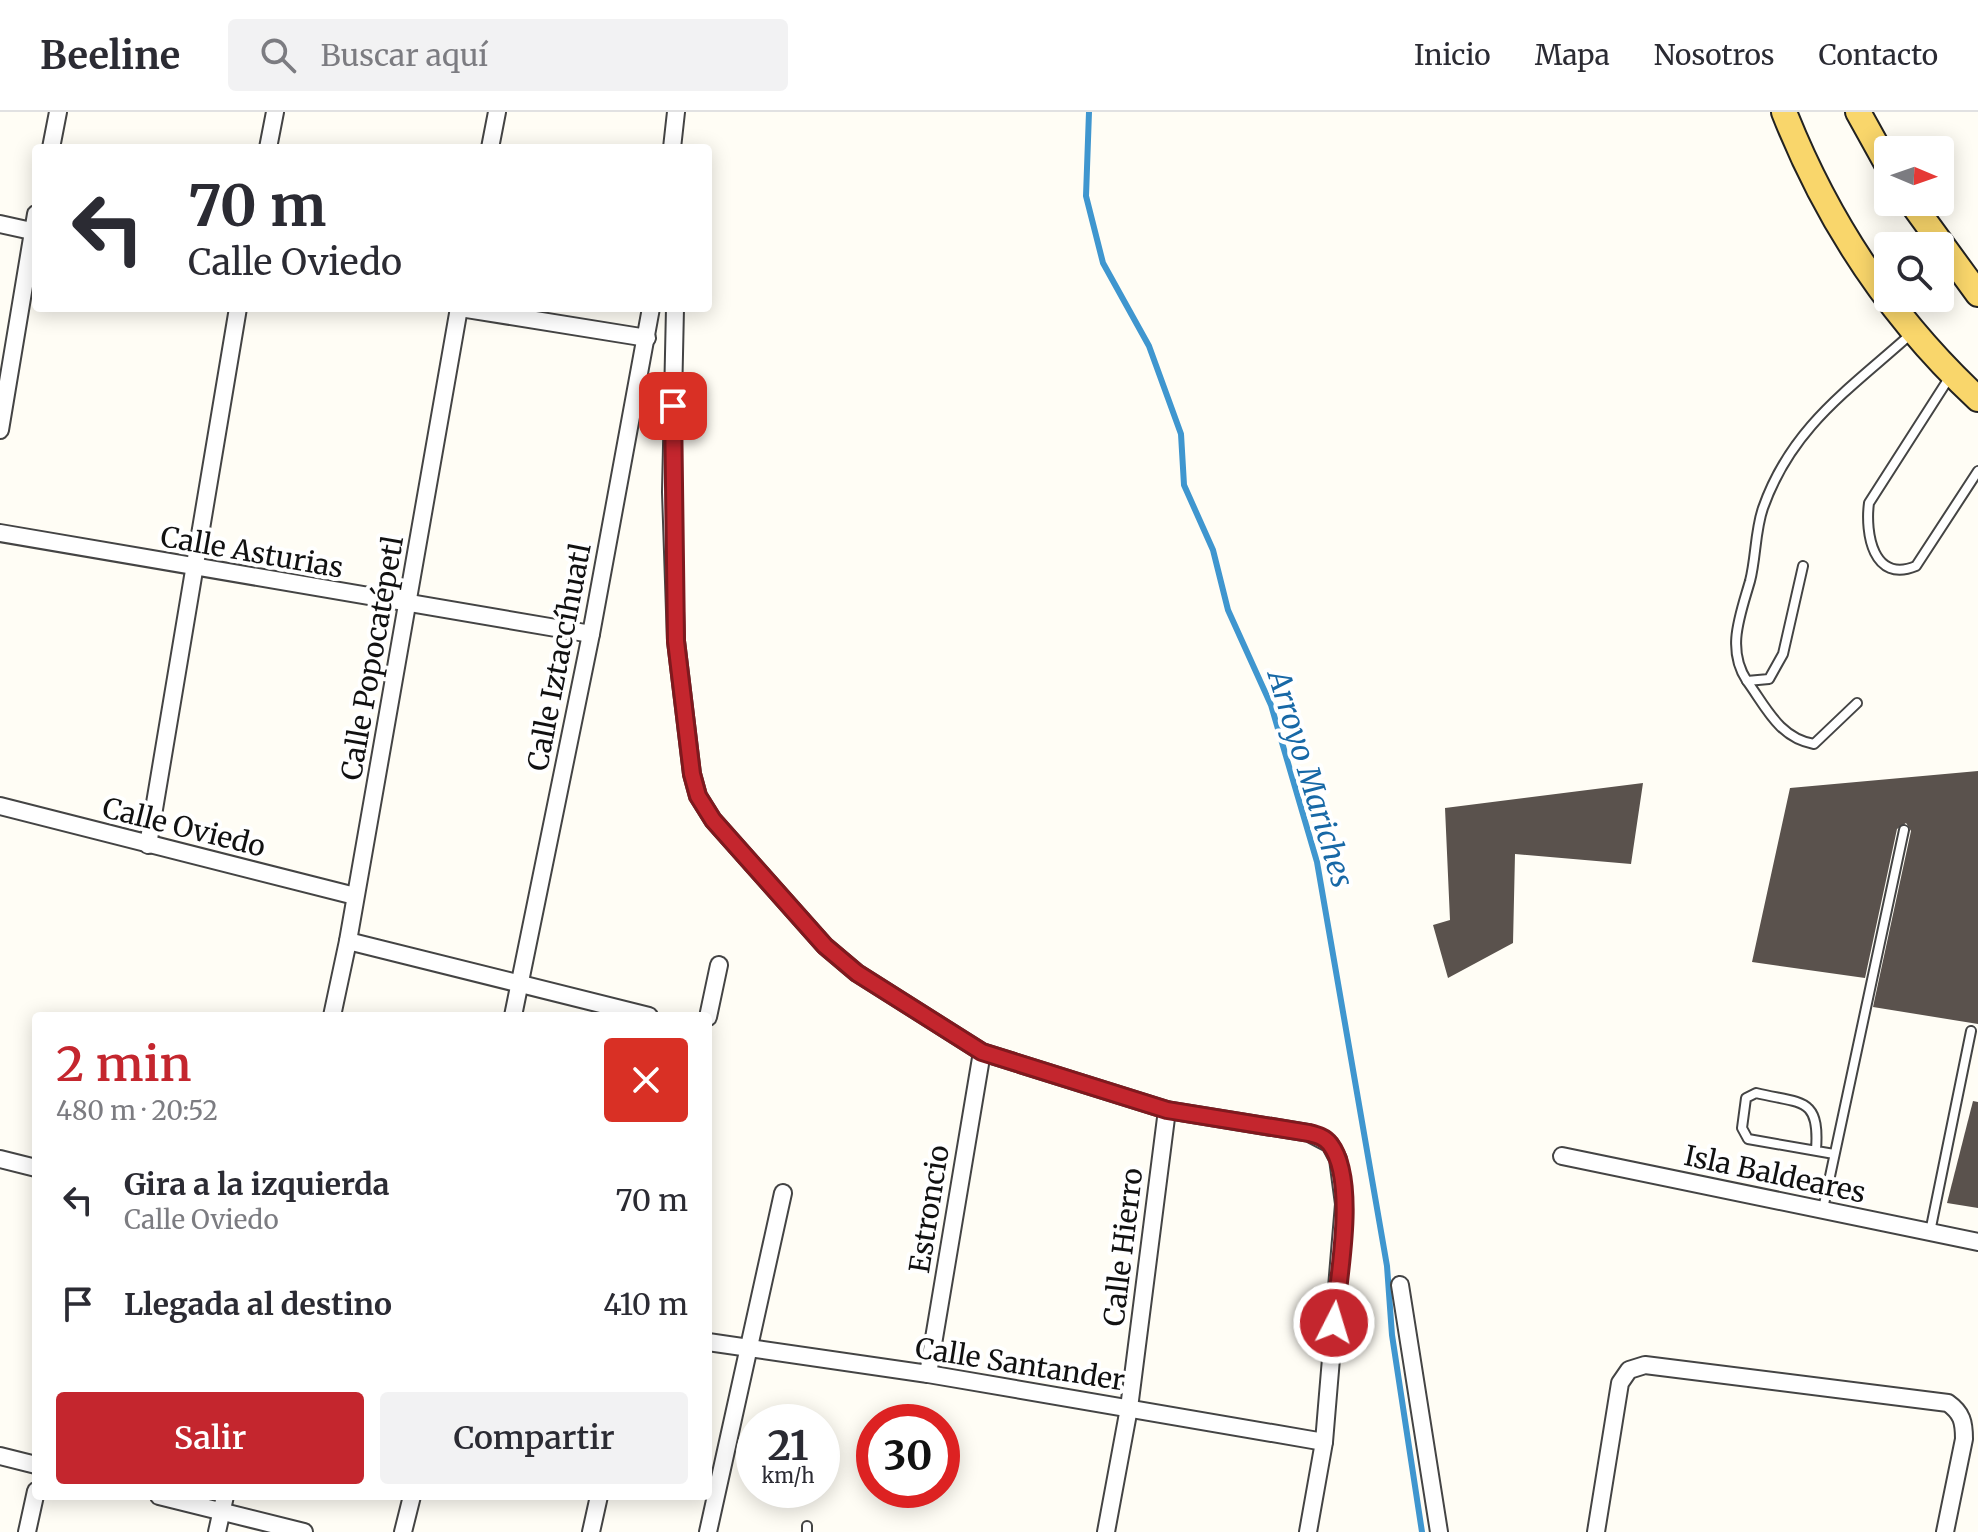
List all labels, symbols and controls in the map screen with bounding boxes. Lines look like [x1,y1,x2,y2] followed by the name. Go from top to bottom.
[228,19,788,91] search box
[40,32,180,79] text: Beeline
[256,33,300,77] icon: search
[320,36,488,74] text: Buscar aquí
[1414,37,1491,73] text: Inicio
[1535,37,1610,73] text: Mapa
[1654,37,1775,73] text: Nosotros
[1819,37,1938,73] text: Contacto
[1874,136,1954,216] north arrow
[1874,136,1954,312] map controls
[188,171,326,241] text: 70 m
[56,176,160,280] icon: left
[1874,232,1954,312] button: search
[188,240,402,285] text: Calle Oviedo
[639,372,707,440] pin
[651,384,695,428] icon: arrive
[158,518,346,586] street label: Calle Asturias
[333,533,411,783] street label: Calle Popocatépetl
[519,540,599,774] street label: Calle Iztaccíhuatl
[1259,664,1362,892] water label: Arroyo Mariches
[99,789,269,865] street label: Calle Oviedo
[56,1034,192,1094] text: 2 min
[604,1038,688,1122] button: close
[56,1094,218,1127] text: 480 m · 20:52
[1681,1137,1869,1211] street label: Isla Baldeares
[901,1142,957,1276] street label: Estroncio
[124,1165,390,1203] text: Gira a la izquierda
[1095,1166,1151,1328] street label: Calle Hierro
[56,1178,100,1222] icon: left
[615,1181,688,1219] text: 70 m
[124,1203,279,1236] text: Calle Oviedo
[1292,1281,1376,1365] position arrow
[56,1282,100,1326] icon: arrive
[124,1285,392,1323] text: Llegada al destino
[603,1285,688,1323] text: 410 m
[913,1330,1127,1398] street label: Calle Santander
[56,1392,364,1484] button: Salir
[380,1392,688,1484] button: Compartir
[856,1404,960,1508] speed limit sign: 30
[768,1421,808,1471] text: 21
[762,1463,814,1488] text: km/h

